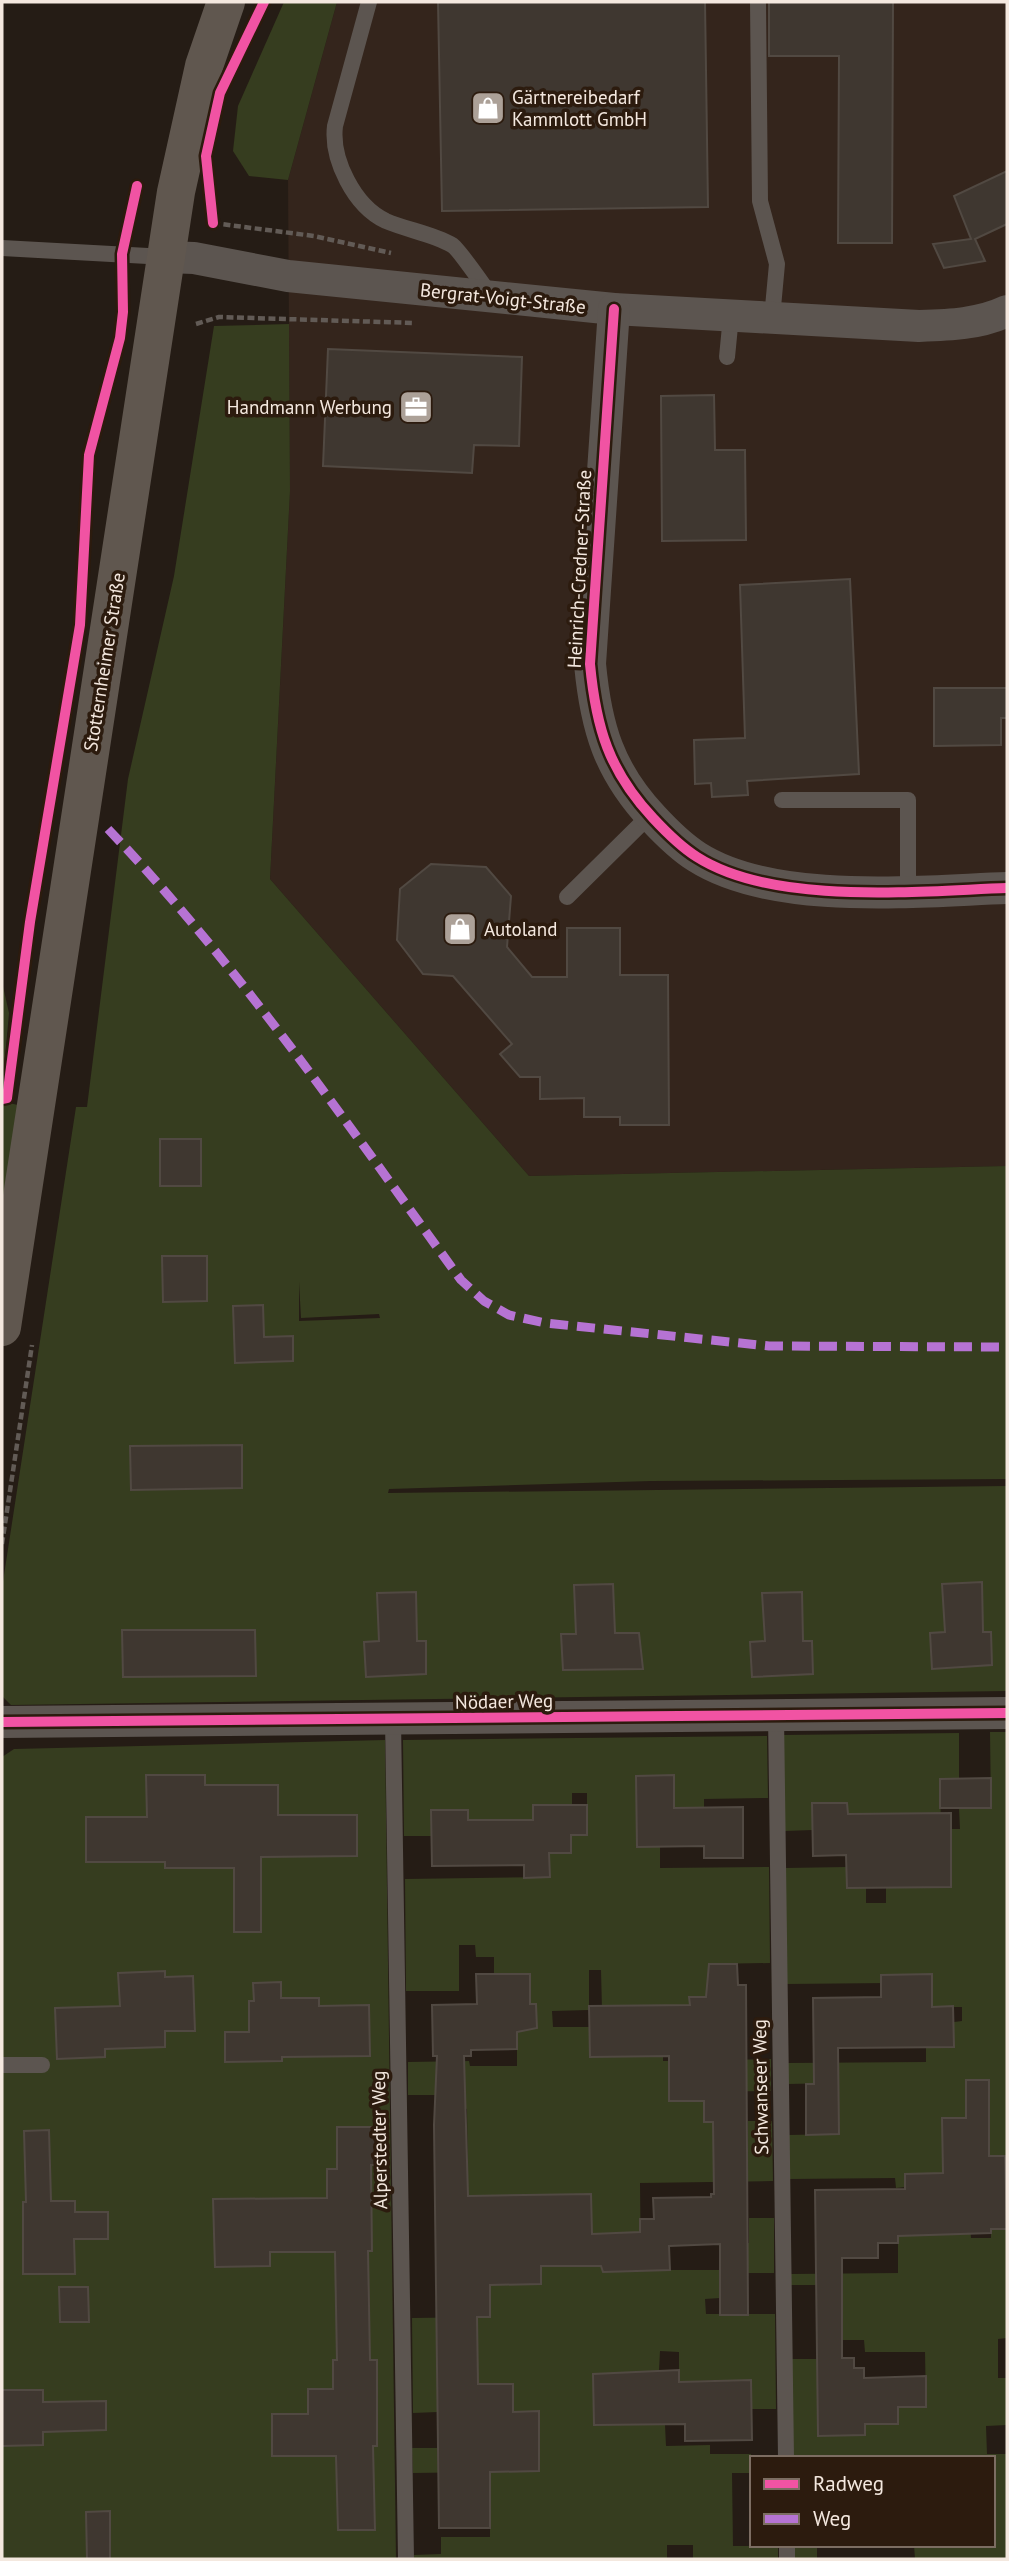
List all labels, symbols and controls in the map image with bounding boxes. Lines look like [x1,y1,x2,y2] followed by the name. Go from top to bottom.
[512,85,647,131] place label: Gärtnereibedarf Kammlott GmbH
[469,89,507,127] shop icon: Gärtnereibedarf Kammlott GmbH
[419,277,587,319] street label: Bergrat-Voigt-Straße
[397,388,435,426] office icon: Handmann Werbung
[227,395,392,419] place label: Handmann Werbung
[562,469,596,669] street label: Heinrich-Credner-Straße
[78,571,130,753] street label: Stotternheimer Straße
[441,910,479,948] shop icon: Autoland
[484,917,557,941] place label: Autoland
[455,1688,553,1714] street label: Nödaer Weg
[747,2019,773,2155] street label: Schwanseer Weg
[366,2070,392,2210] street label: Alperstedter Weg
[750,2456,995,2547] legend
[813,2470,884,2497] text: Radweg
[813,2505,851,2532] text: Weg

